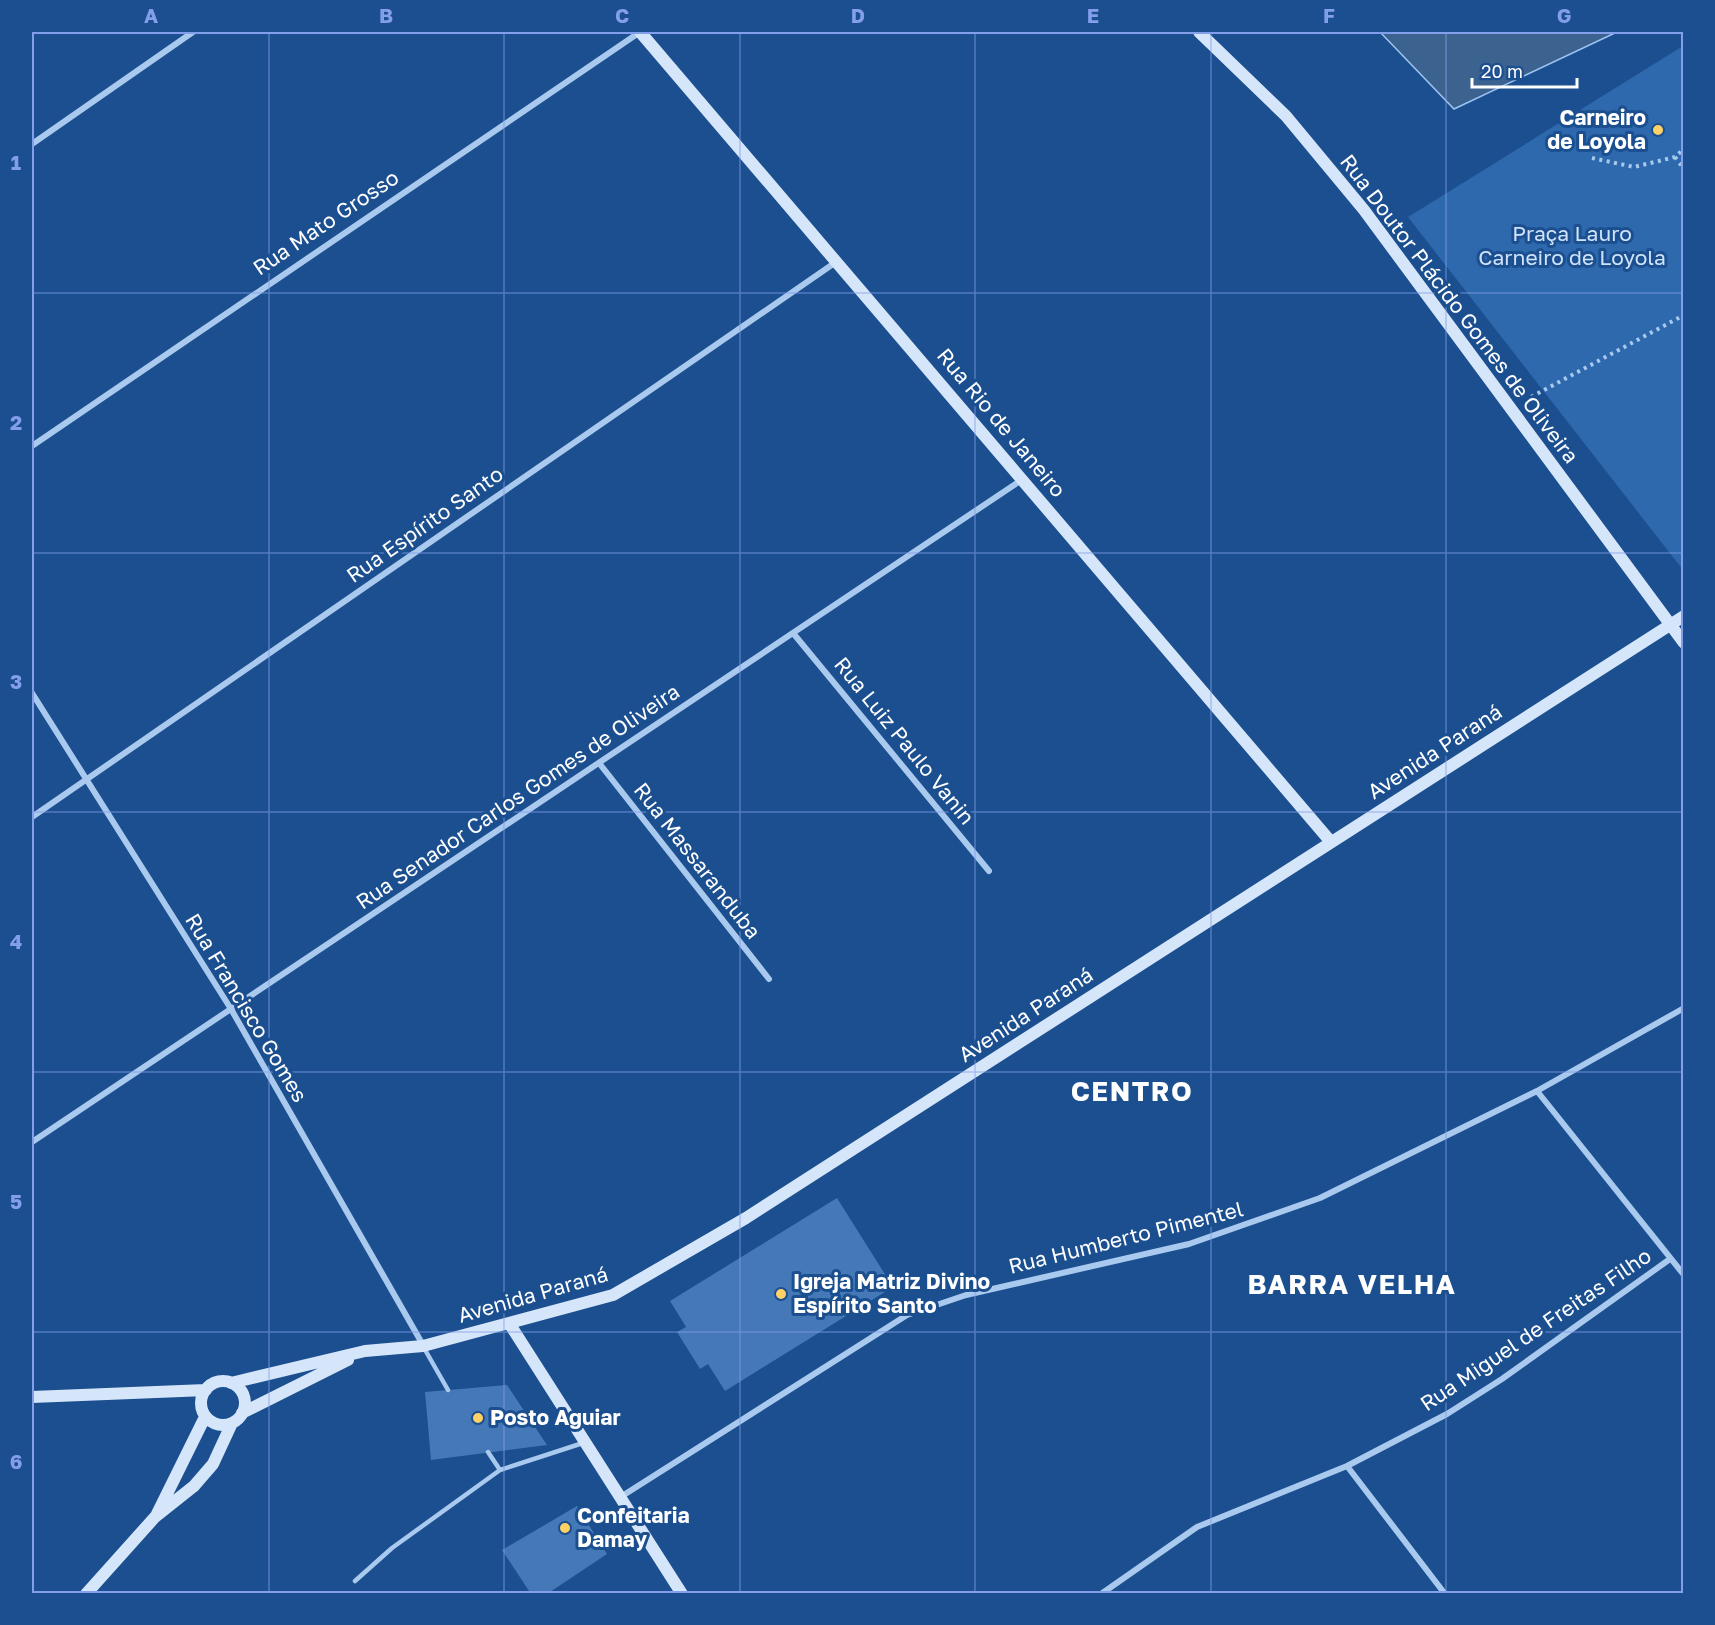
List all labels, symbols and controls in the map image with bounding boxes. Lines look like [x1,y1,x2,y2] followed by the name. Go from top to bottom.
[144,3,158,27] text: A
[379,3,393,27] text: B
[615,3,629,27] text: C
[851,3,865,27] text: D
[1087,3,1099,27] text: E
[1323,3,1335,27] text: F
[1557,3,1571,27] text: G
[1472,51,1577,89] scale bar
[1481,60,1523,82] text: 20 m
[1547,104,1646,154] place label: Carneiro de Loyola
[1651,123,1665,137] marker: Carneiro de Loyola
[1335,149,1585,468] street label: Rua Doutor Plácido Gomes de Oliveira
[11,150,21,174] text: 1
[248,164,403,280] street label: Rua Mato Grosso
[1478,220,1666,270] park label: Praça Lauro Carneiro de Loyola
[932,343,1072,502] street label: Rua Rio de Janeiro
[10,410,22,434] text: 2
[341,460,508,588] street label: Rua Espírito Santo
[829,651,980,829] street label: Rua Luiz Paulo Vanin
[10,669,22,693] text: 3
[351,678,684,914] street label: Rua Senador Carlos Gomes de Oliveira
[1362,698,1507,804] street label: Avenida Paraná
[629,777,767,944] street label: Rua Massaranduba
[180,908,314,1107] street label: Rua Francisco Gomes
[10,929,22,953] text: 4
[953,961,1098,1067] street label: Avenida Paraná
[1071,1075,1193,1107] district label: CENTRO
[10,1189,22,1213] text: 5
[1006,1195,1246,1279] street label: Rua Humberto Pimentel
[1415,1242,1656,1416] street label: Rua Miguel de Freitas Filho
[455,1260,611,1328] street label: Avenida Paraná
[793,1268,990,1318] place label: Igreja Matriz Divino Espírito Santo
[1248,1268,1456,1300] district label: BARRA VELHA
[774,1287,788,1301] marker: Igreja Matriz Divino Espírito Santo
[490,1404,621,1430] place label: Posto Aguiar
[471,1411,485,1425] marker: Posto Aguiar
[10,1449,22,1473] text: 6
[577,1502,690,1552] place label: Confeitaria Damay
[558,1521,572,1535] marker: Confeitaria Damay

